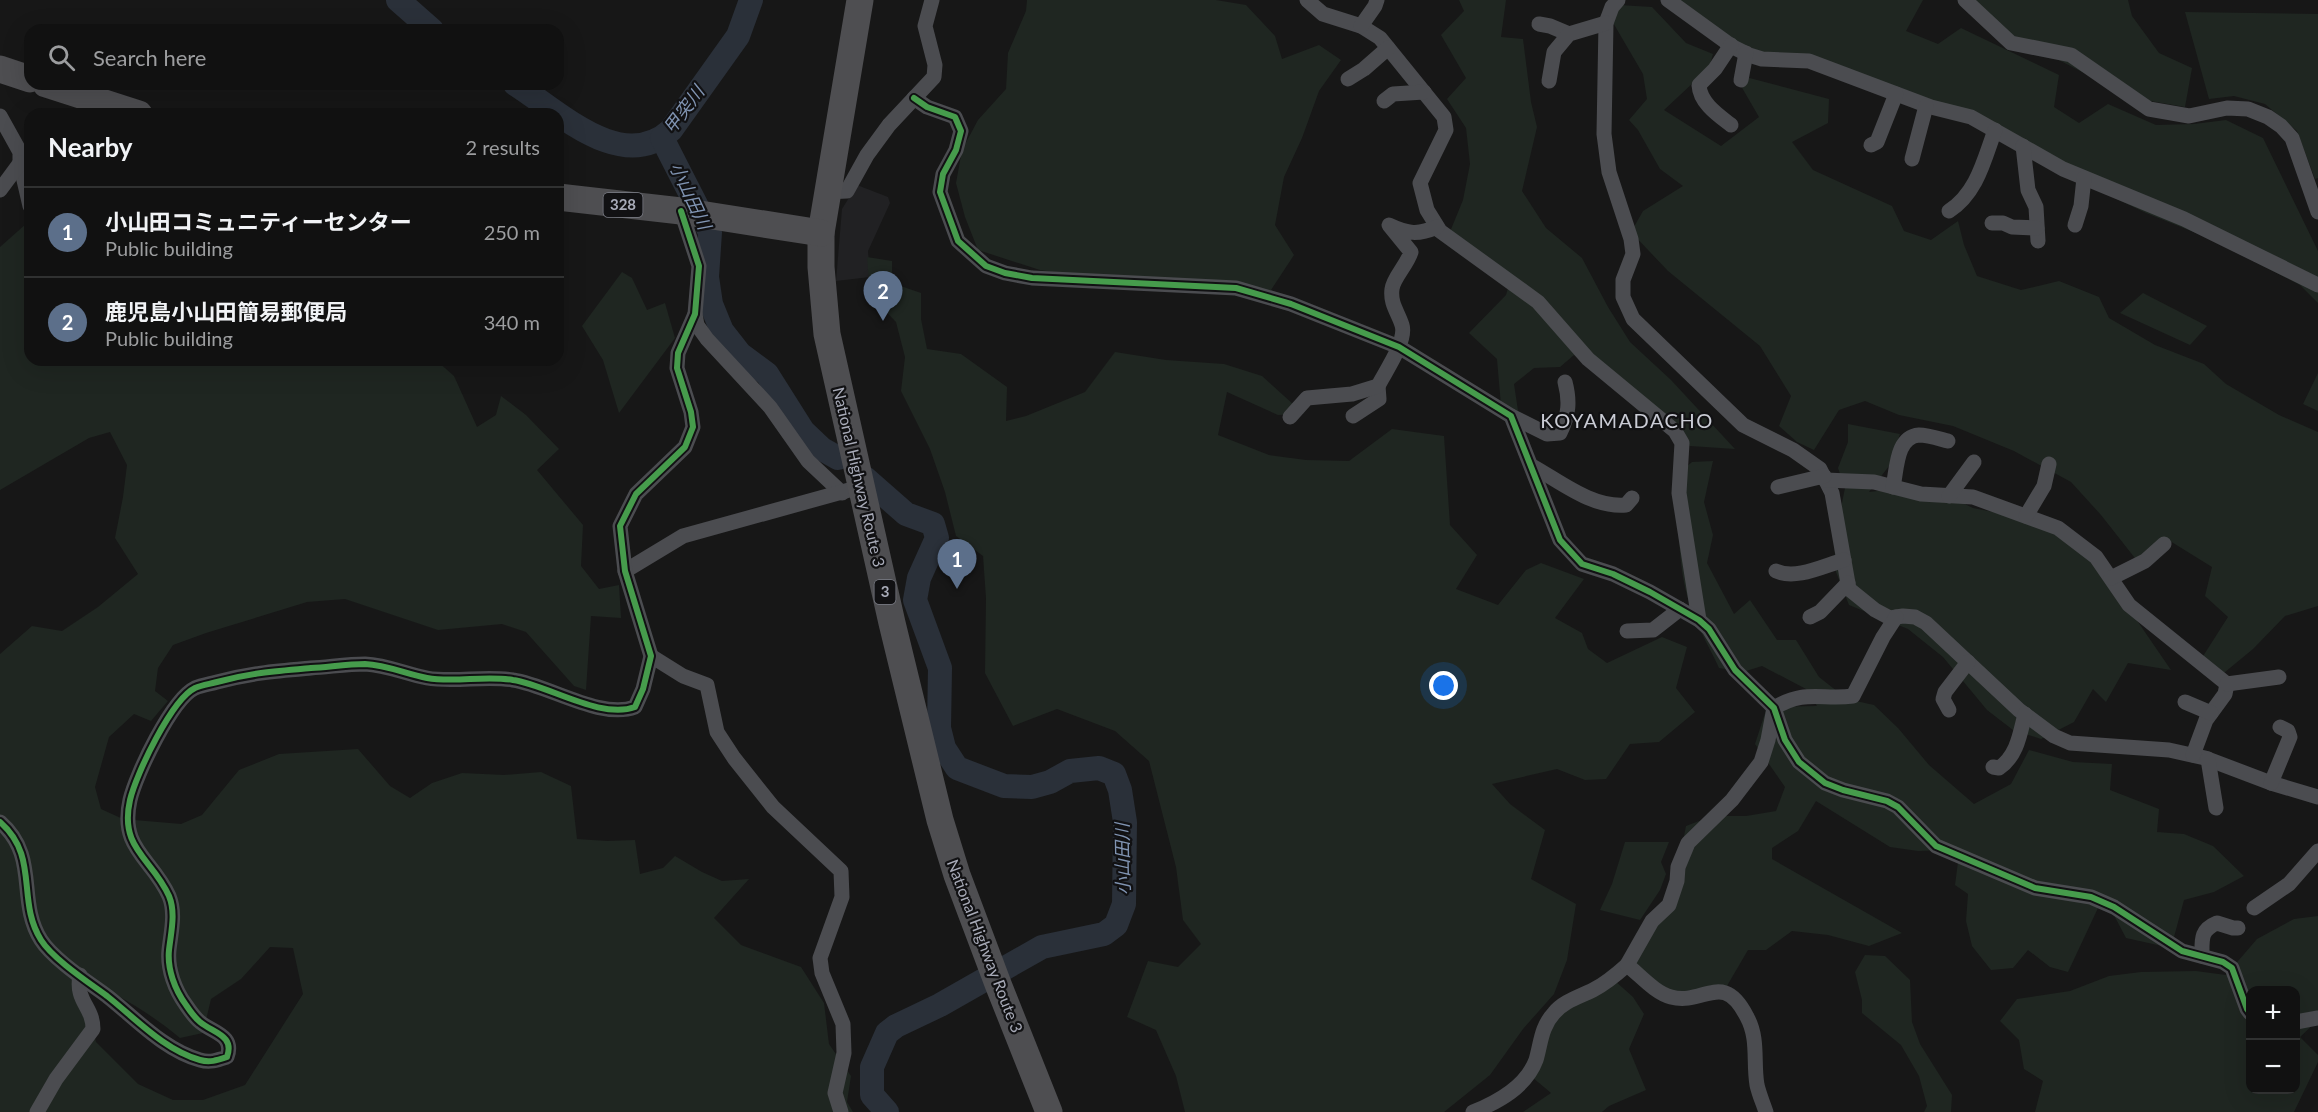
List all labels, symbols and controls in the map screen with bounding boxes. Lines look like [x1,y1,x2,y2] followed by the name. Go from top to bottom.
[24,24,564,90] search box
[45,41,78,74] icon: search
[93,44,206,71] text: Search here
[658,80,709,138] water label: 甲突川
[48,131,133,163] text: Nearby
[465,135,540,159] text: 2 results
[666,158,717,235] water label: 小山田川
[604,193,642,217] road number: 328
[105,208,412,235] text: 小山田コミュニティーセンター
[62,220,73,244] text: 1
[484,220,540,244] text: 250 m
[105,236,233,260] text: Public building
[864,272,902,321] pin: 2
[105,298,347,325] text: 鹿児島小山田簡易郵便局
[62,310,73,334] text: 2
[484,310,540,334] text: 340 m
[105,326,233,350] text: Public building
[830,385,889,569] street label: National Highway Route 3
[1540,408,1714,432] district label: KOYAMADACHO
[938,540,976,589] pin: 1
[874,580,896,604] road number: 3
[1429,671,1458,700] your location
[1110,821,1134,895] water label: 小山田川
[944,857,1027,1035] street label: National Highway Route 3
[2246,986,2300,1094] map controls
[2246,986,2300,1040] button: +
[2246,1040,2300,1094] button: −

